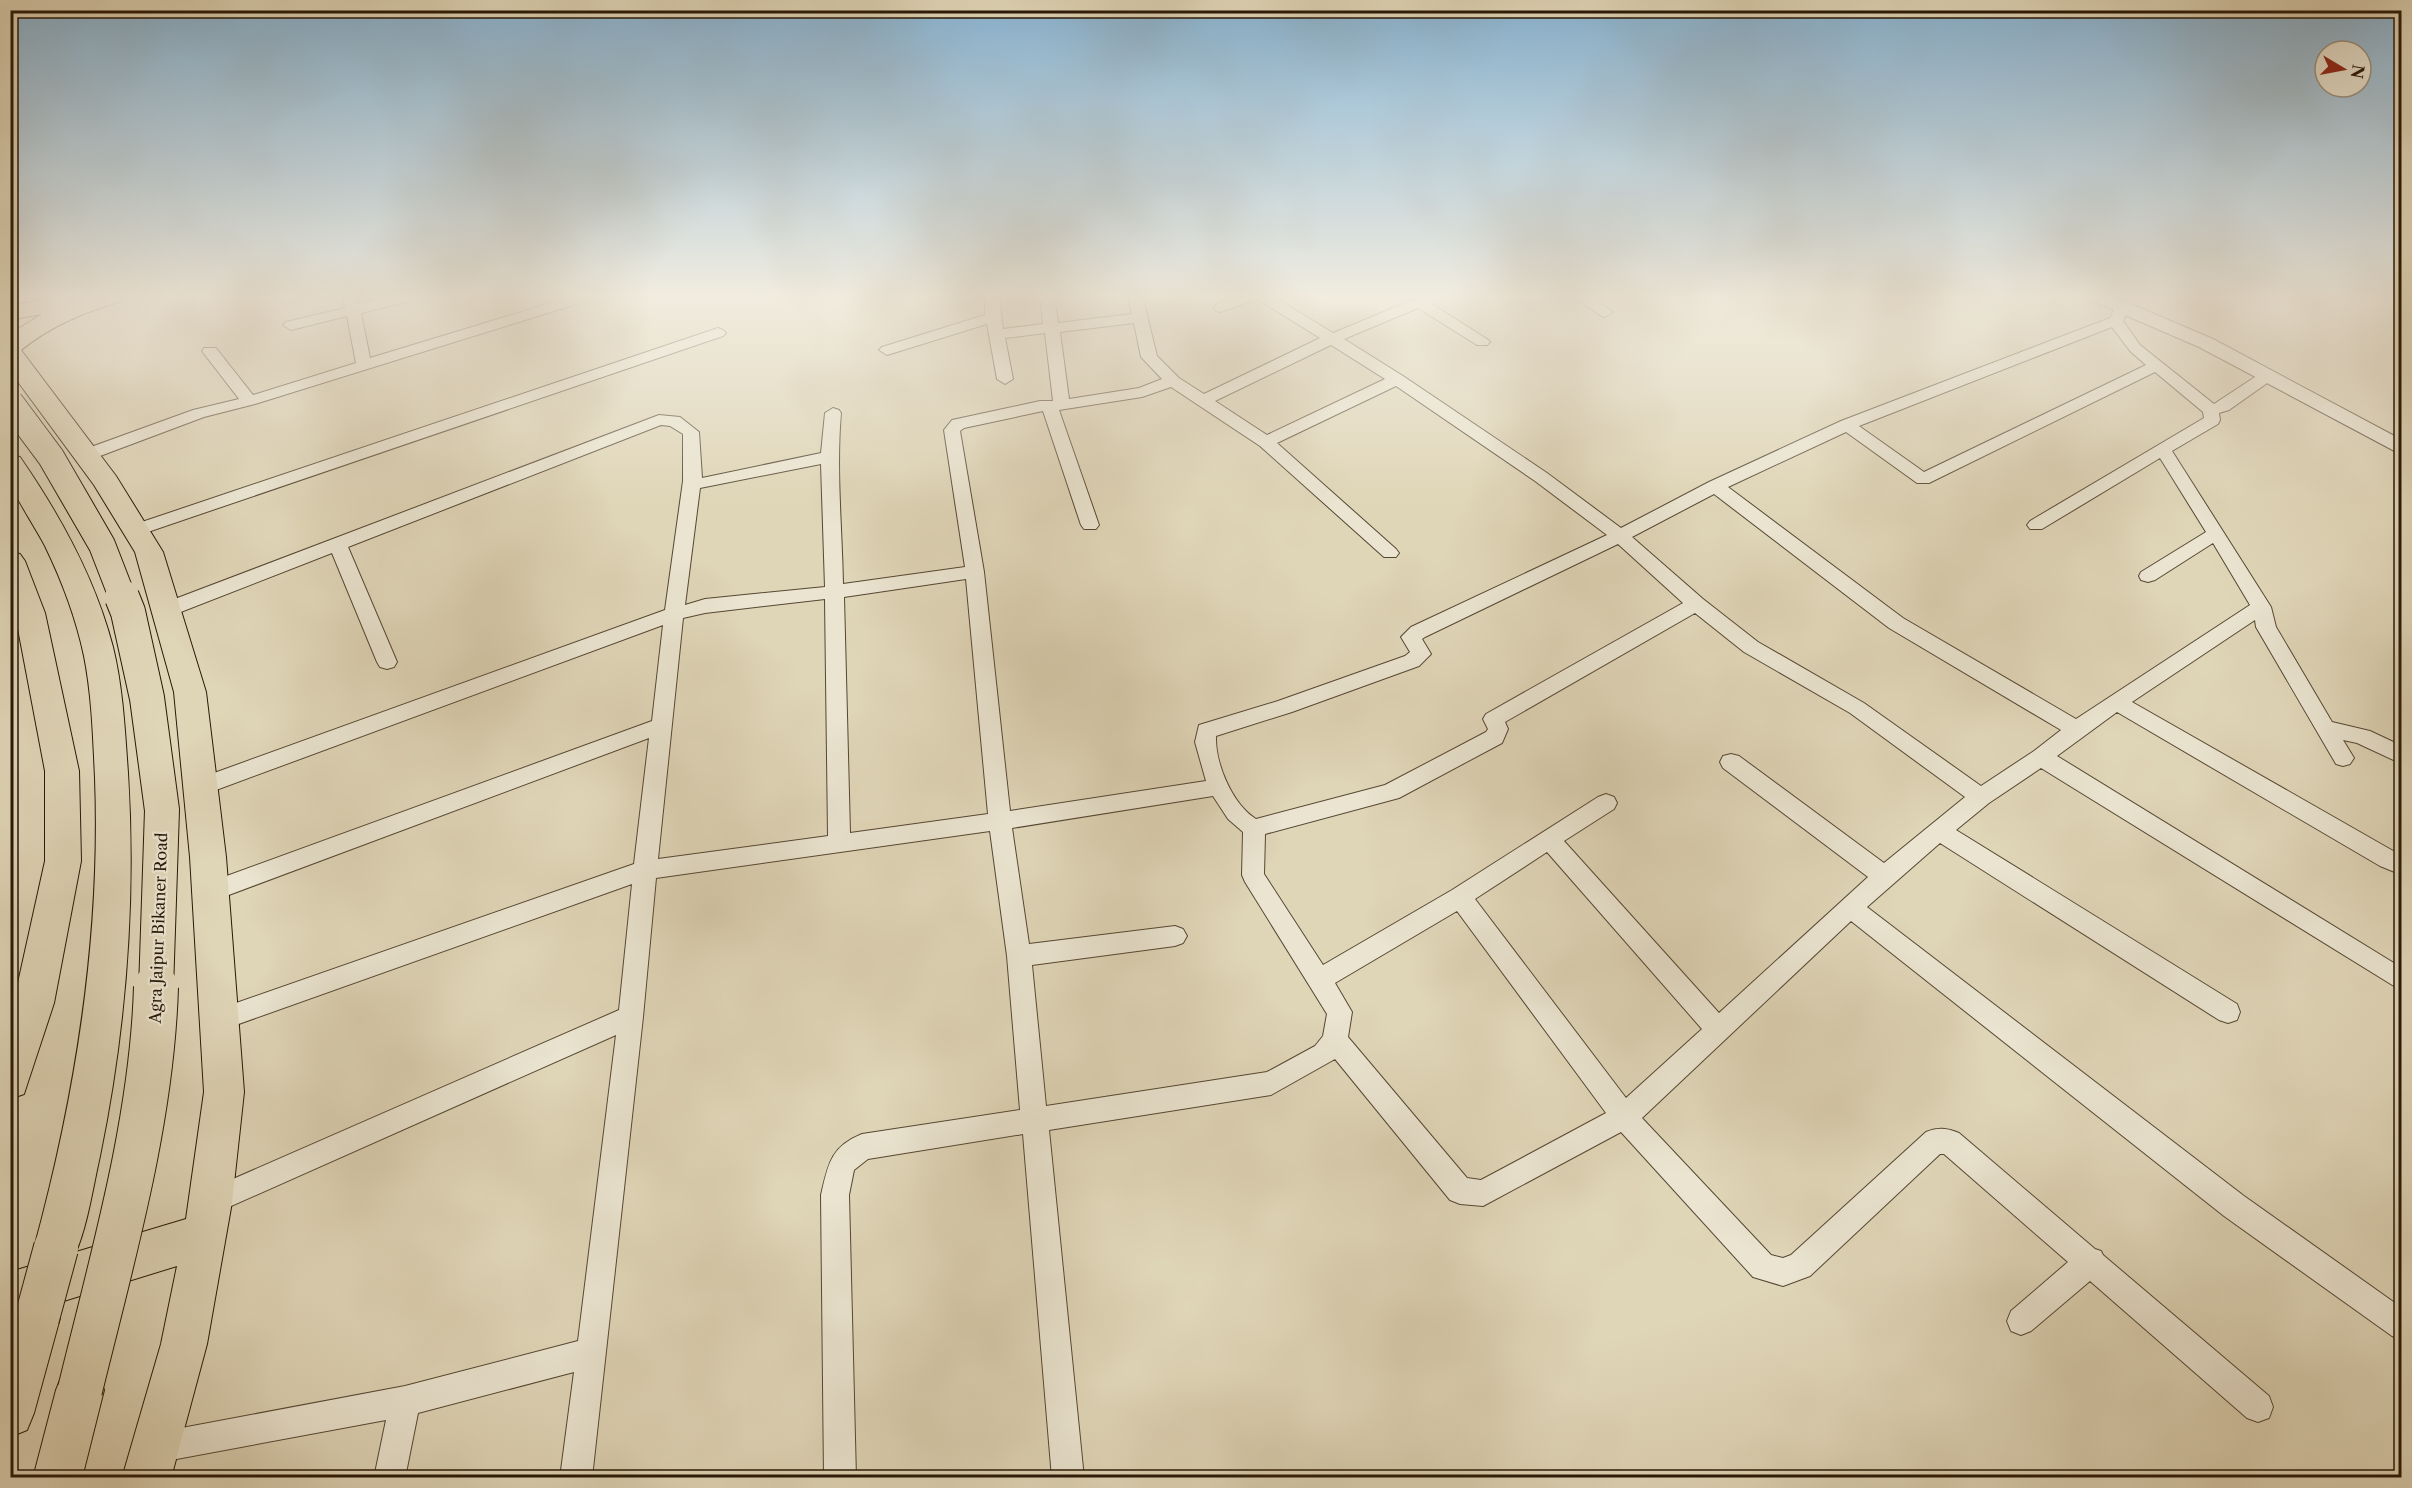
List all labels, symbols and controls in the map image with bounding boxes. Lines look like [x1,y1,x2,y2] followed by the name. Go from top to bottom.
[2313,39,2373,99] north arrow
[2347,63,2369,80] text: N
[145,832,171,1025] street label: Agra Jaipur Bikaner Road

